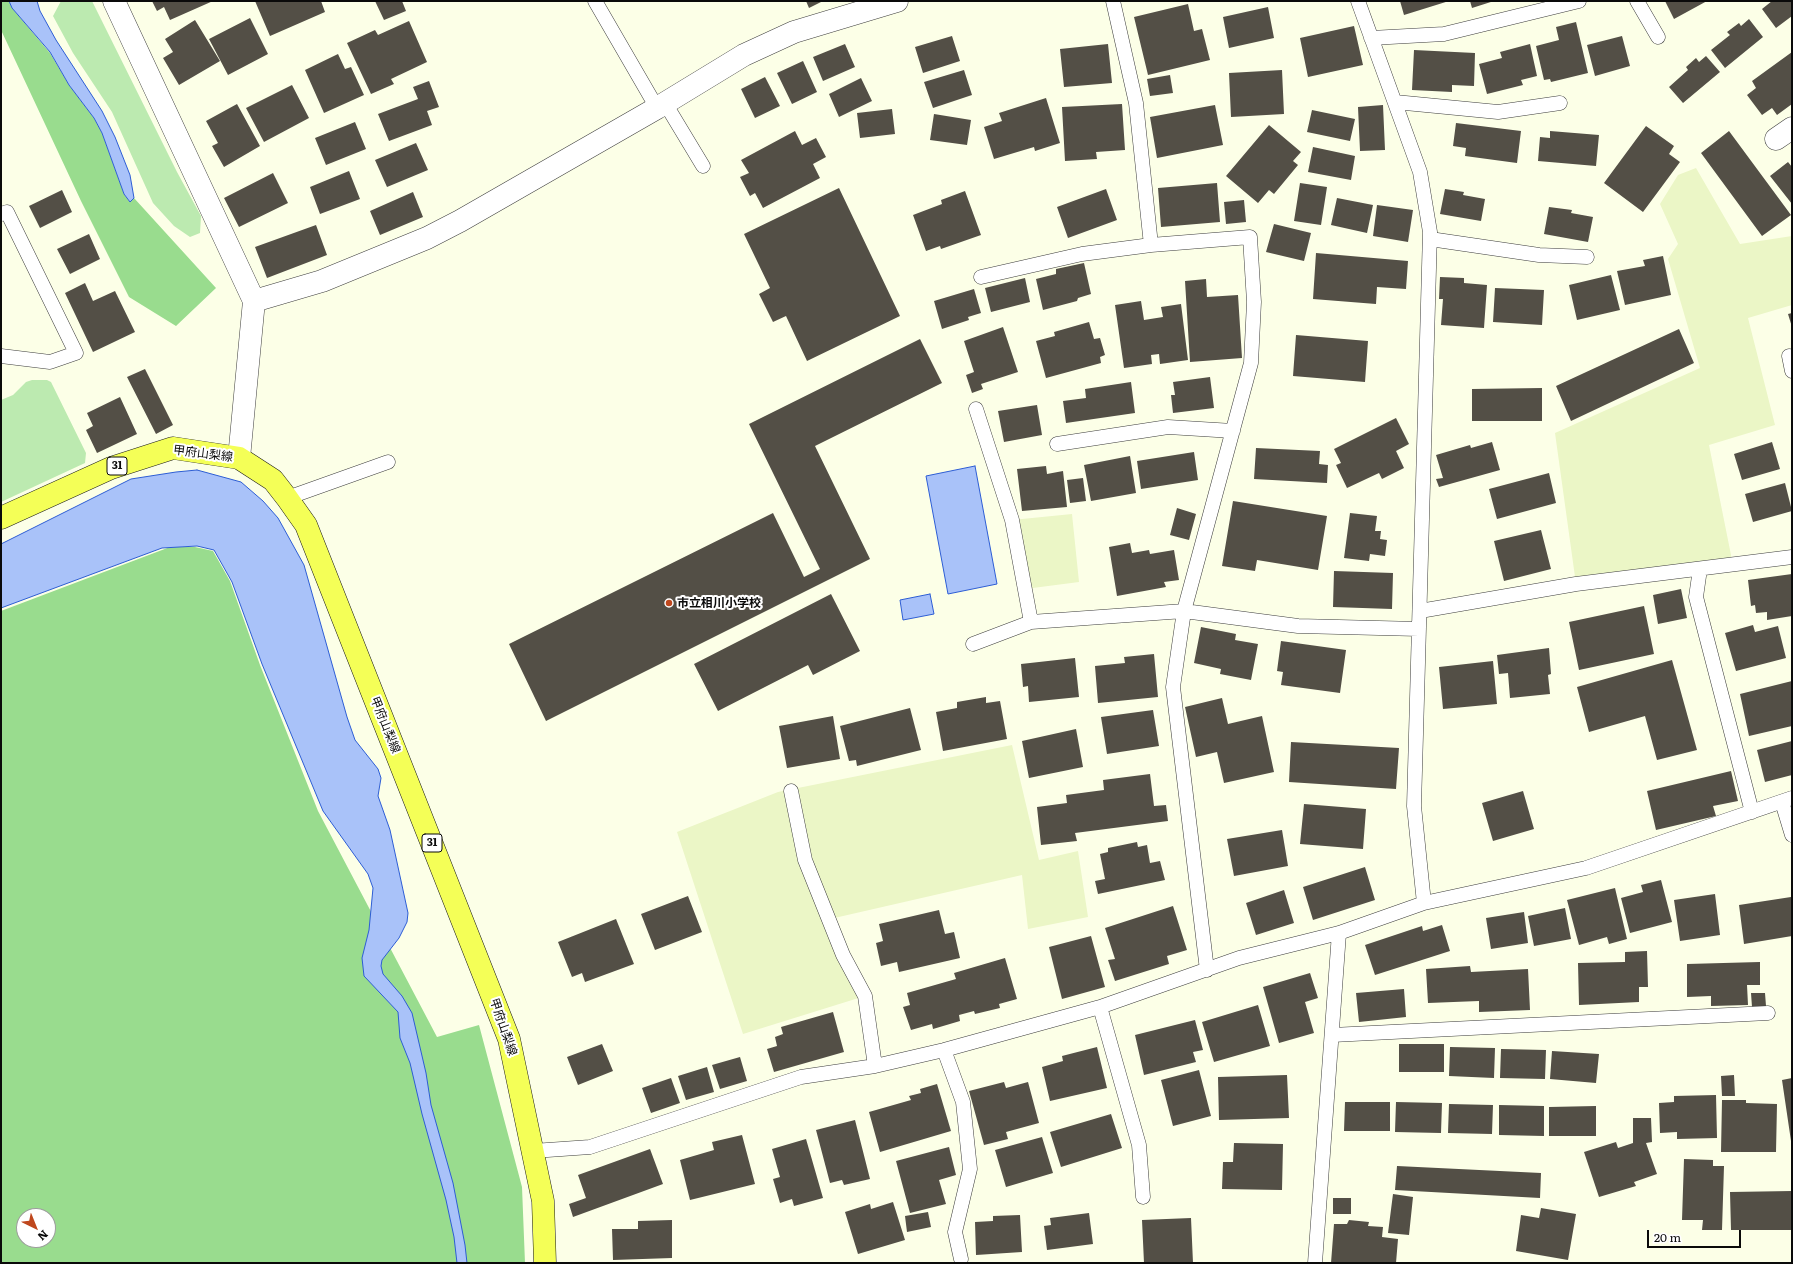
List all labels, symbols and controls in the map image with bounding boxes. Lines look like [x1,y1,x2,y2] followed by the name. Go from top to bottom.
[172,443,234,465] street label: 甲府山梨線
[107,457,127,475] road number: 31
[677,596,761,610] place label: 市立相川小学校
[664,598,674,608] marker: 市立相川小学校
[367,694,403,756] street label: 甲府山梨線
[422,834,442,852] road number: 31
[486,996,520,1058] street label: 甲府山梨線
[16,1208,56,1248] north arrow
[1649,1222,1743,1248] scale bar
[35,1227,52,1245] text: N
[1654,1228,1681,1246] text: 20 m

